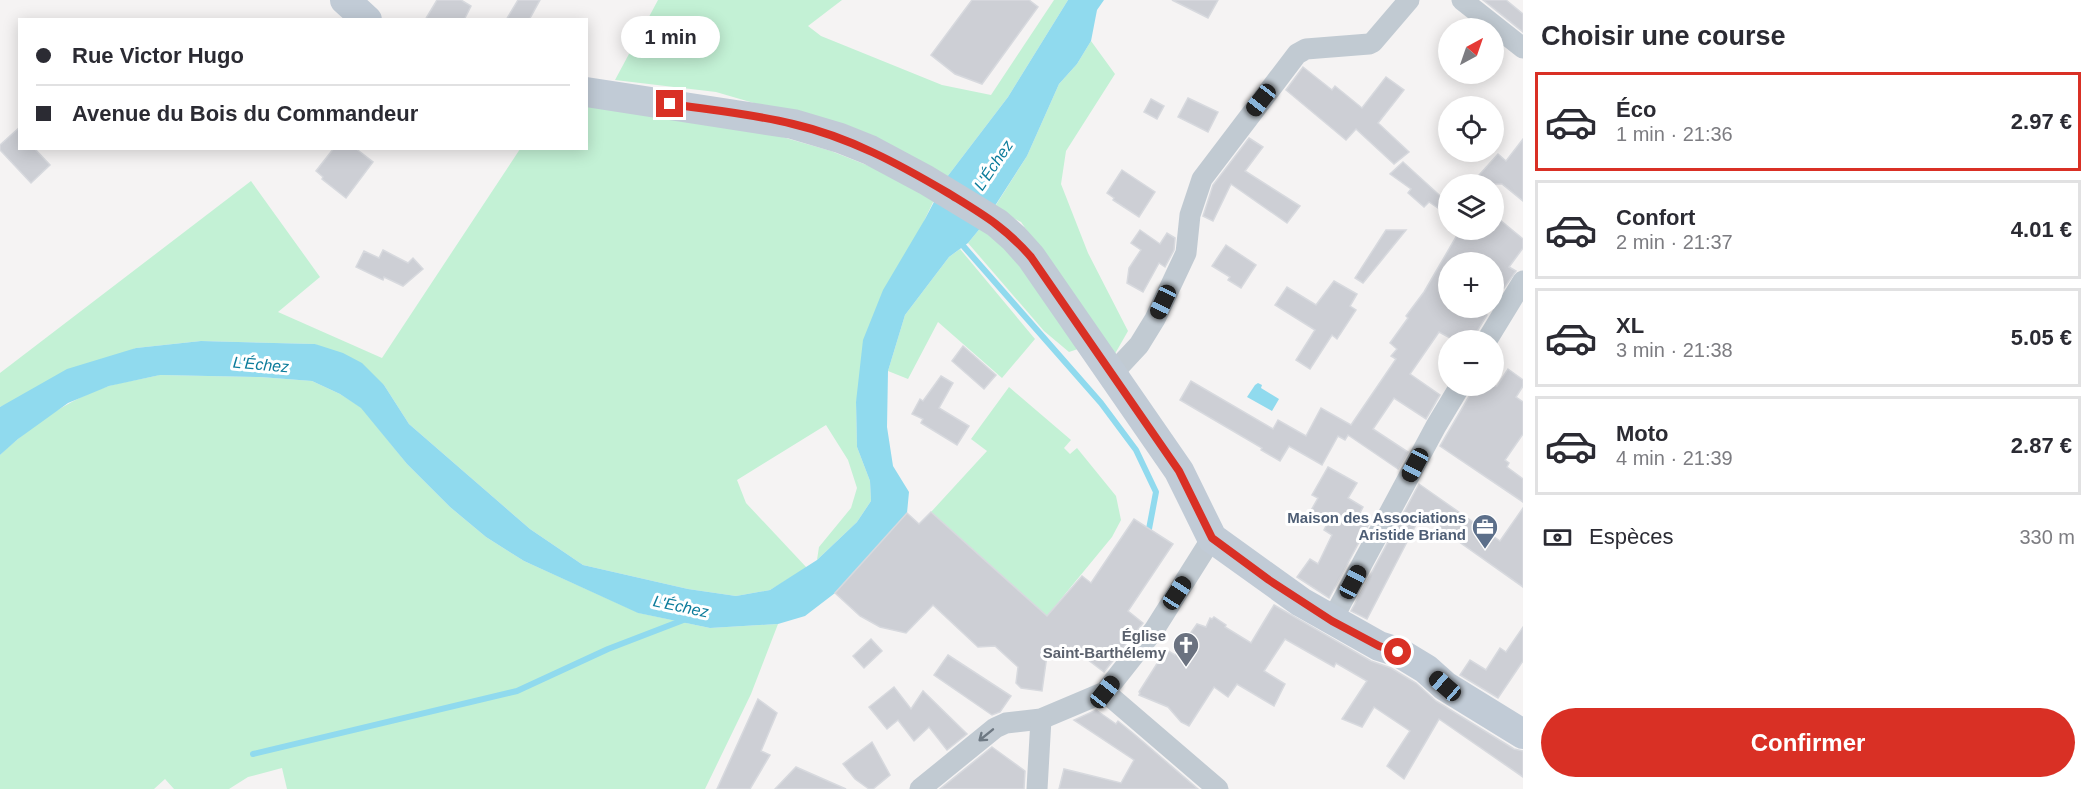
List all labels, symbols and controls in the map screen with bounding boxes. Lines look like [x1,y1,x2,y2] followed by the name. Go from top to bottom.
[620,17,720,59] callout: 1 min
[1438,18,1504,84] north arrow
[1438,18,1504,396] map controls
[1541,21,1786,51] text: Choisir une course
[644,26,697,48] text: 1 min
[72,43,244,68] text: Rue Victor Hugo
[1243,80,1279,120] car
[656,90,683,117] route end
[1544,95,1598,149] icon: car
[1438,96,1504,162] button: locate
[1616,97,1656,122] text: Éco
[72,101,418,126] text: Avenue du Bois du Commandeur
[2011,109,2072,134] text: 2.97 €
[1616,123,1733,145] text: 1 min · 21:36
[970,137,1016,193] water label: L'Échez
[1438,174,1504,240] button: layers
[1544,203,1598,257] icon: car
[1616,205,1695,230] text: Confort
[2011,217,2072,242] text: 4.01 €
[1616,231,1733,253] text: 2 min · 21:37
[1438,252,1504,318] button: +
[1147,282,1179,322] car
[1544,311,1598,365] icon: car
[1616,313,1644,338] text: XL
[2011,325,2072,350] text: 5.05 €
[1438,330,1504,396] button: −
[1616,339,1733,361] text: 3 min · 21:38
[232,353,290,375] water label: L'Échez
[1544,419,1598,473] icon: car
[1616,421,1669,446] text: Moto
[2011,433,2072,458] text: 2.87 €
[1399,445,1431,485] car
[1616,447,1733,469] text: 4 min · 21:39
[1287,509,1466,543] place label: Maison des Associations Aristide Briand
[1470,512,1500,550] office icon: Maison des Associations Aristide Briand
[1541,521,1574,554] icon: cash
[1589,524,1673,549] text: Espèces
[2019,526,2075,548] text: 330 m
[1337,562,1369,602] car
[1160,573,1194,613] car
[652,591,710,621] water label: L'Échez
[1043,627,1167,661] place label: Église Saint-Barthélemy
[1171,630,1201,668] church icon: Église Saint-Barthélemy
[1384,638,1411,665] route start
[1426,667,1464,705] car
[1087,672,1123,712] car
[1541,708,2075,777] button: Confirmer
[978,729,994,742] one-way arrow

